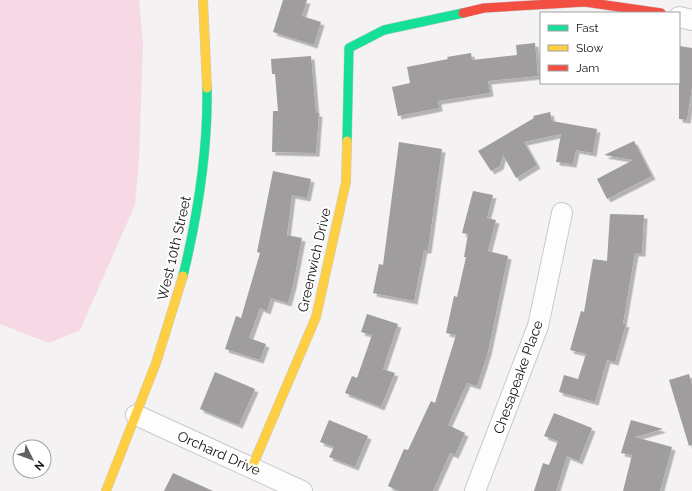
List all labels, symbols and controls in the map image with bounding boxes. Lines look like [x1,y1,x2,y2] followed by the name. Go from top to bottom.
[540,12,680,84] legend
[576,21,599,35] text: Fast
[576,41,603,55] text: Slow
[576,61,599,75] text: Jam
[154,194,194,302] street label: West 10th Street
[294,206,334,314] street label: Greenwich Drive
[490,318,546,436] street label: Chesapeake Place
[175,428,263,478] street label: Orchard Drive
[12,439,52,479] north arrow
[31,458,47,473] text: N

